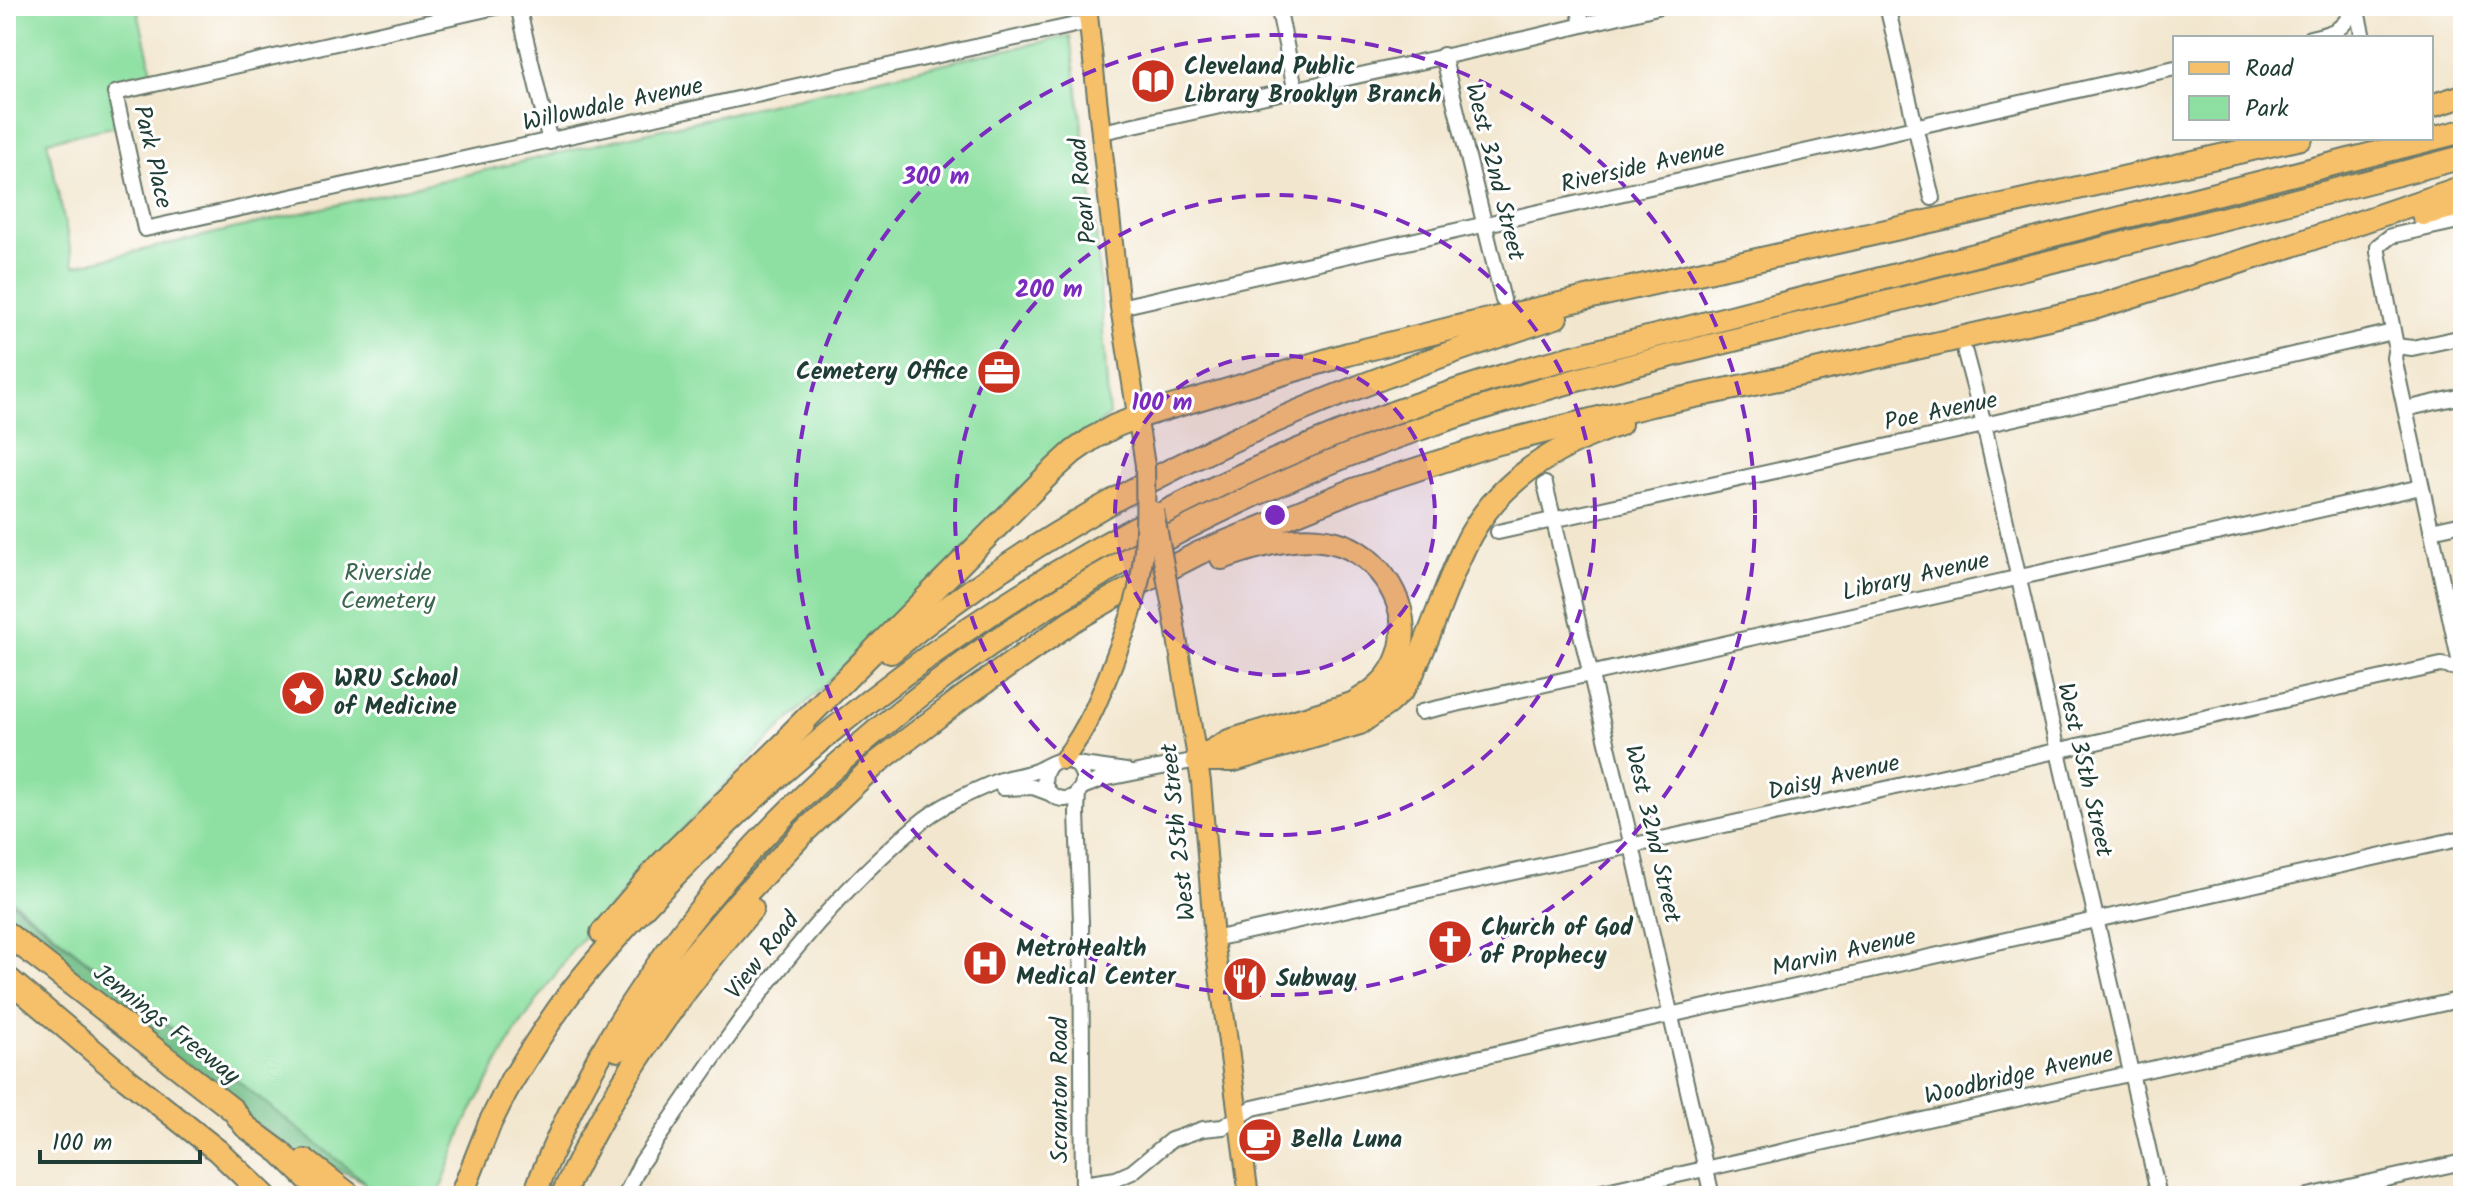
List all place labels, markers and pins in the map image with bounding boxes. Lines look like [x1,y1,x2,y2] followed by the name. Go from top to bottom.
[1184,48,1442,115] place label: Cleveland Public Library Brooklyn Branch
[1129,57,1177,105] library icon: Cleveland Public Library Brooklyn Branch
[975,348,1023,396] office icon: Cemetery Office
[796,353,968,392] place label: Cemetery Office
[1261,501,1289,529] centre of rings
[334,660,458,727] place label: WRU School of Medicine
[279,669,327,717] place icon: WRU School of Medicine
[1481,909,1634,976] place label: Church of God of Prophecy
[1426,918,1474,966] church icon: Church of God of Prophecy
[1016,930,1177,997] place label: MetroHealth Medical Center
[961,939,1009,987] hospital icon: MetroHealth Medical Center
[1221,955,1269,1003] restaurant icon: Subway
[1276,960,1357,999] place label: Subway
[1236,1116,1284,1164] cafe icon: Bella Luna
[1291,1121,1402,1160] place label: Bella Luna

